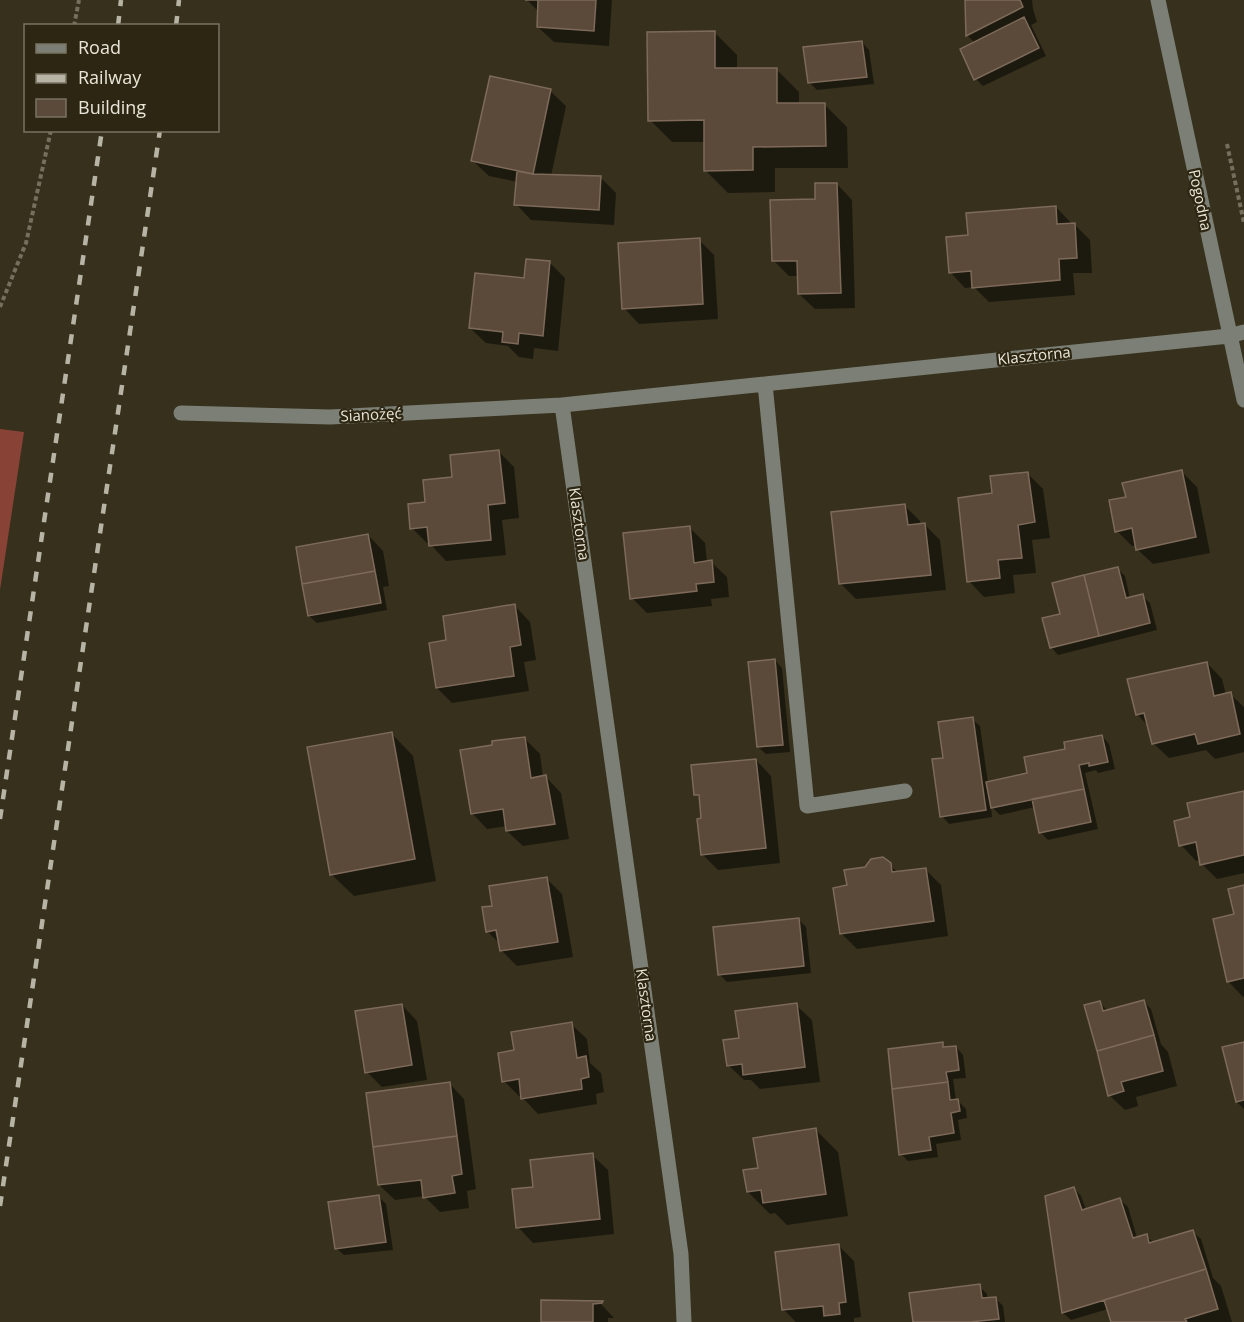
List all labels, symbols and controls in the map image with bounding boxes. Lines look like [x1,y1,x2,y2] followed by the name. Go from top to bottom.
[24,24,219,132] legend
[78,35,121,59] text: Road
[78,65,142,89] text: Railway
[78,95,146,119] text: Building
[1185,167,1217,232] street label: Pogodna
[996,341,1072,369] street label: Klasztorna
[340,402,402,426] street label: Sianożęć
[565,486,595,562] street label: Klasztorna
[632,967,662,1043] street label: Klasztorna

